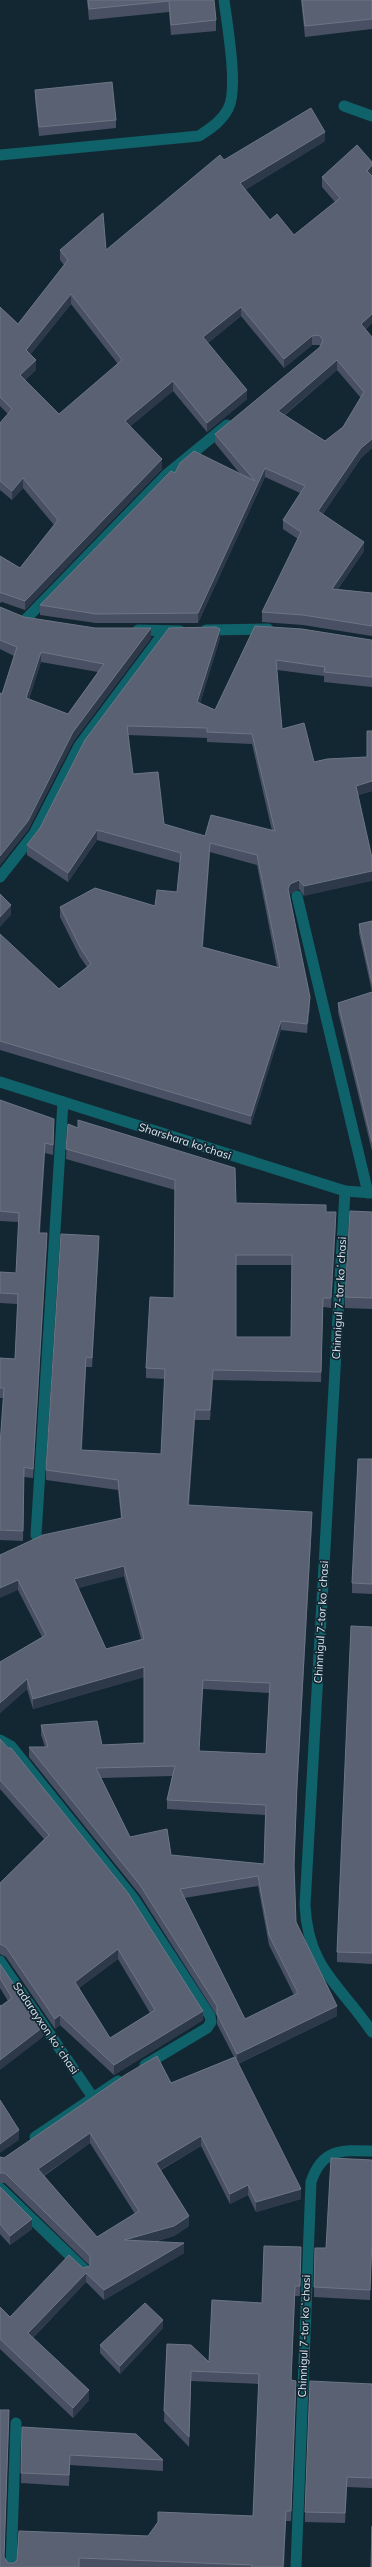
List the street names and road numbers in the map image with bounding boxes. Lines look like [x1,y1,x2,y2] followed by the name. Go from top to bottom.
[137,1119,233,1163] street label: Sharshara ko'chasi
[329,1236,349,1360] street label: Chinnigul 7-tor koʻchasi
[311,1560,331,1684] street label: Chinnigul 7-tor koʻchasi
[10,1979,82,2077] street label: Sadarayxon koʻchasi
[295,2274,313,2398] street label: Chinnigul 7-tor koʻchasi

